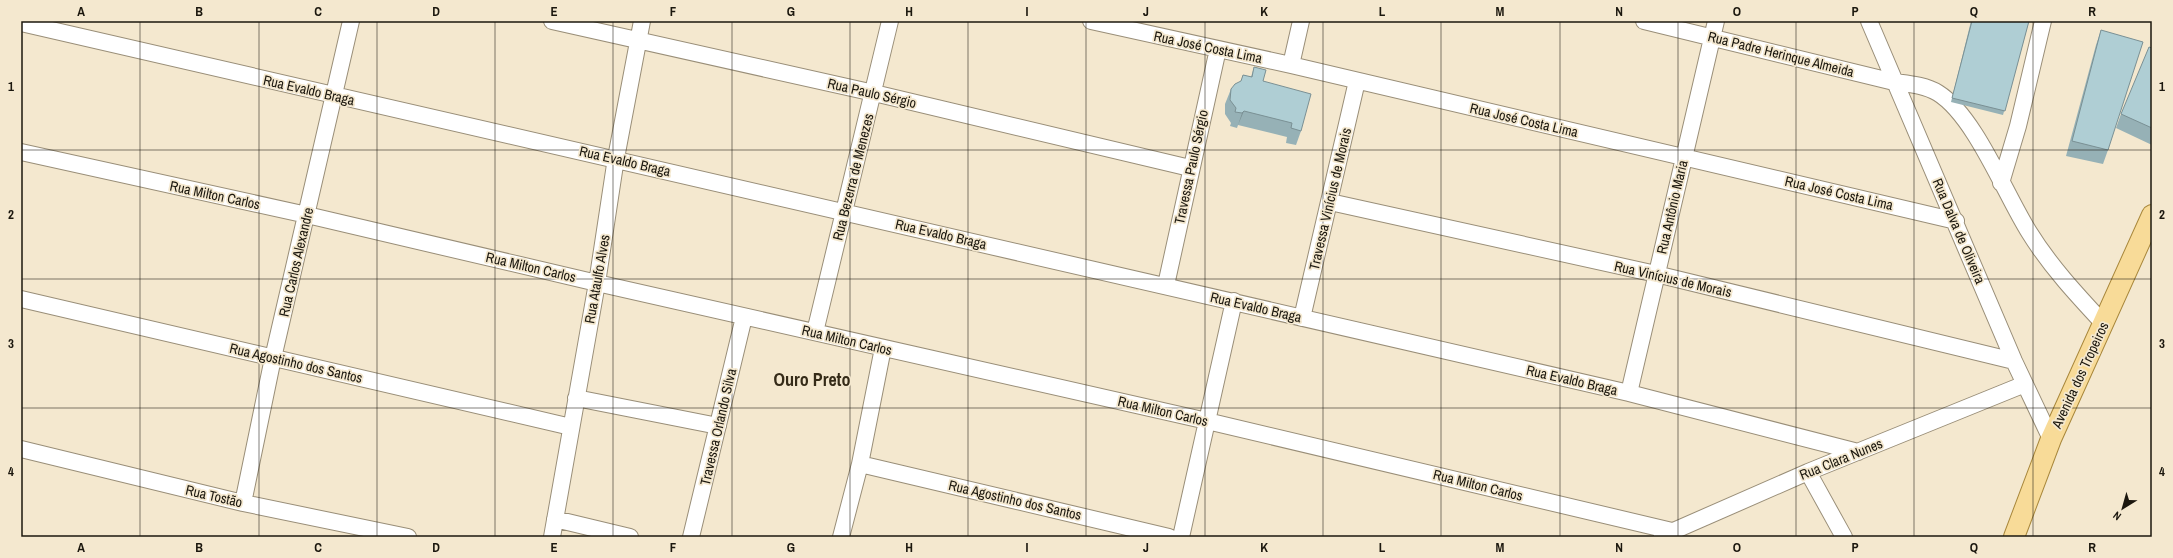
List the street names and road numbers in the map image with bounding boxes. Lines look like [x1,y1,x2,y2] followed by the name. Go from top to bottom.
[1152,27,1264,67] street label: Rua José Costa Lima
[1706,27,1857,81] street label: Rua Padre Herinque Almeida
[262,71,357,109] street label: Rua Evaldo Braga
[826,74,918,112] street label: Rua Paulo Sérgio
[1468,99,1580,141] street label: Rua José Costa Lima
[1170,108,1212,226] street label: Travessa Paulo Sérgio
[829,111,878,242] street label: Rua Bezerra de Menezes
[1305,126,1355,272] street label: Travessa Vinícius de Morais
[578,142,673,180] street label: Rua Evaldo Braga
[1652,158,1692,256] street label: Rua Antônio Maria
[1783,172,1895,214] street label: Rua José Costa Lima
[1929,175,1990,287] street label: Rua Dalva de Oliveira
[168,177,262,213] street label: Rua Milton Carlos
[275,206,317,318] street label: Rua Carlos Alexandre
[894,215,989,253] street label: Rua Evaldo Braga
[580,233,614,325] street label: Rua Ataulfo Alves
[484,248,578,286] street label: Rua Milton Carlos
[1613,257,1734,301] street label: Rua Vinícius de Morais
[1209,288,1304,326] street label: Rua Evaldo Braga
[2047,319,2113,432] street label: Avenida dos Tropeiros
[800,321,894,359] street label: Rua Milton Carlos
[228,339,365,387] street label: Rua Agostinho dos Santos
[1525,361,1620,399] street label: Rua Evaldo Braga
[696,366,740,487] street label: Travessa Orlando Silva
[1116,392,1210,430] street label: Rua Milton Carlos
[1797,434,1885,484] street label: Rua Clara Nunes
[1431,465,1525,505] street label: Rua Milton Carlos
[947,476,1084,524] street label: Rua Agostinho dos Santos
[184,481,244,511] street label: Rua Tostão

